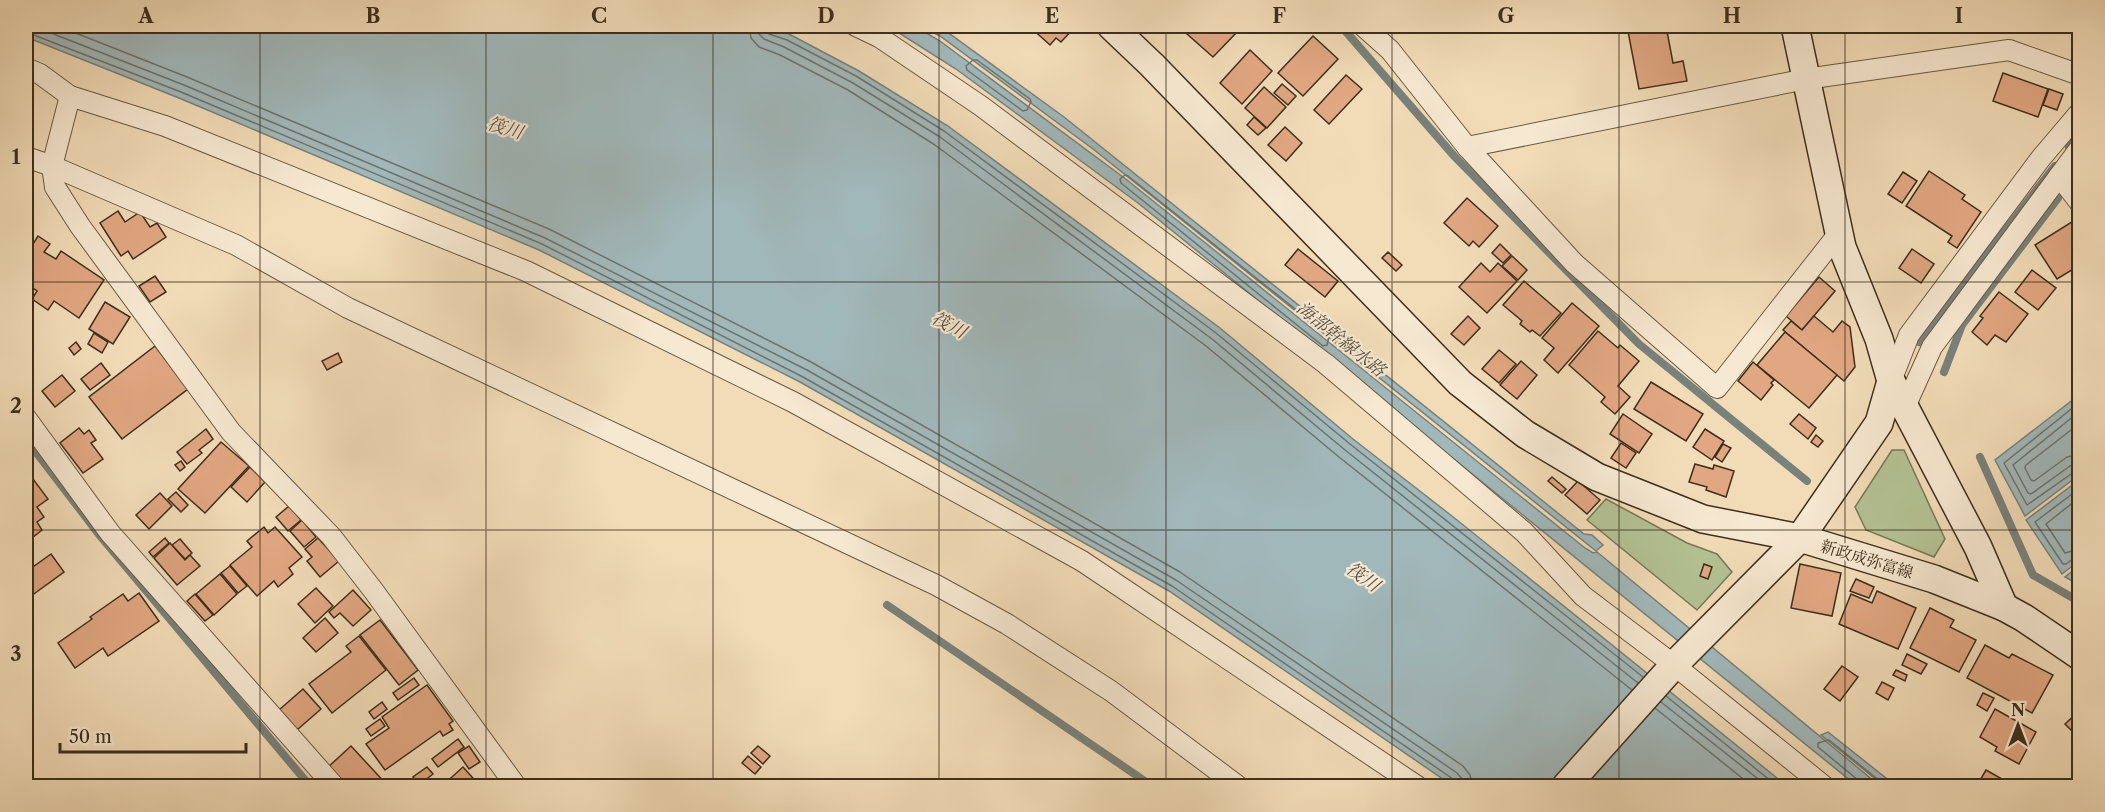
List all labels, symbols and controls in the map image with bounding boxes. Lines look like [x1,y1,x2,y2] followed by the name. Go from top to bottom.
[137,4,154,28] text: A
[366,4,381,28] text: B
[591,4,607,28] text: C
[817,4,835,28] text: D
[1045,4,1059,28] text: E
[1272,4,1286,28] text: F
[1498,4,1515,28] text: G
[1723,4,1741,28] text: H
[1955,4,1963,28] text: I
[485,112,527,144] water label: 筏川
[12,145,21,169] text: 1
[1292,296,1391,383] water label: 海部幹線水路
[928,307,972,344] water label: 筏川
[10,394,22,418] text: 2
[1818,535,1916,583] street label: 新政成弥富線
[1342,558,1386,597] water label: 筏川
[10,642,22,666] text: 3
[1988,695,2048,755] north arrow
[2011,700,2025,720] text: N
[60,716,246,754] scale bar
[69,726,112,748] text: 50 m

